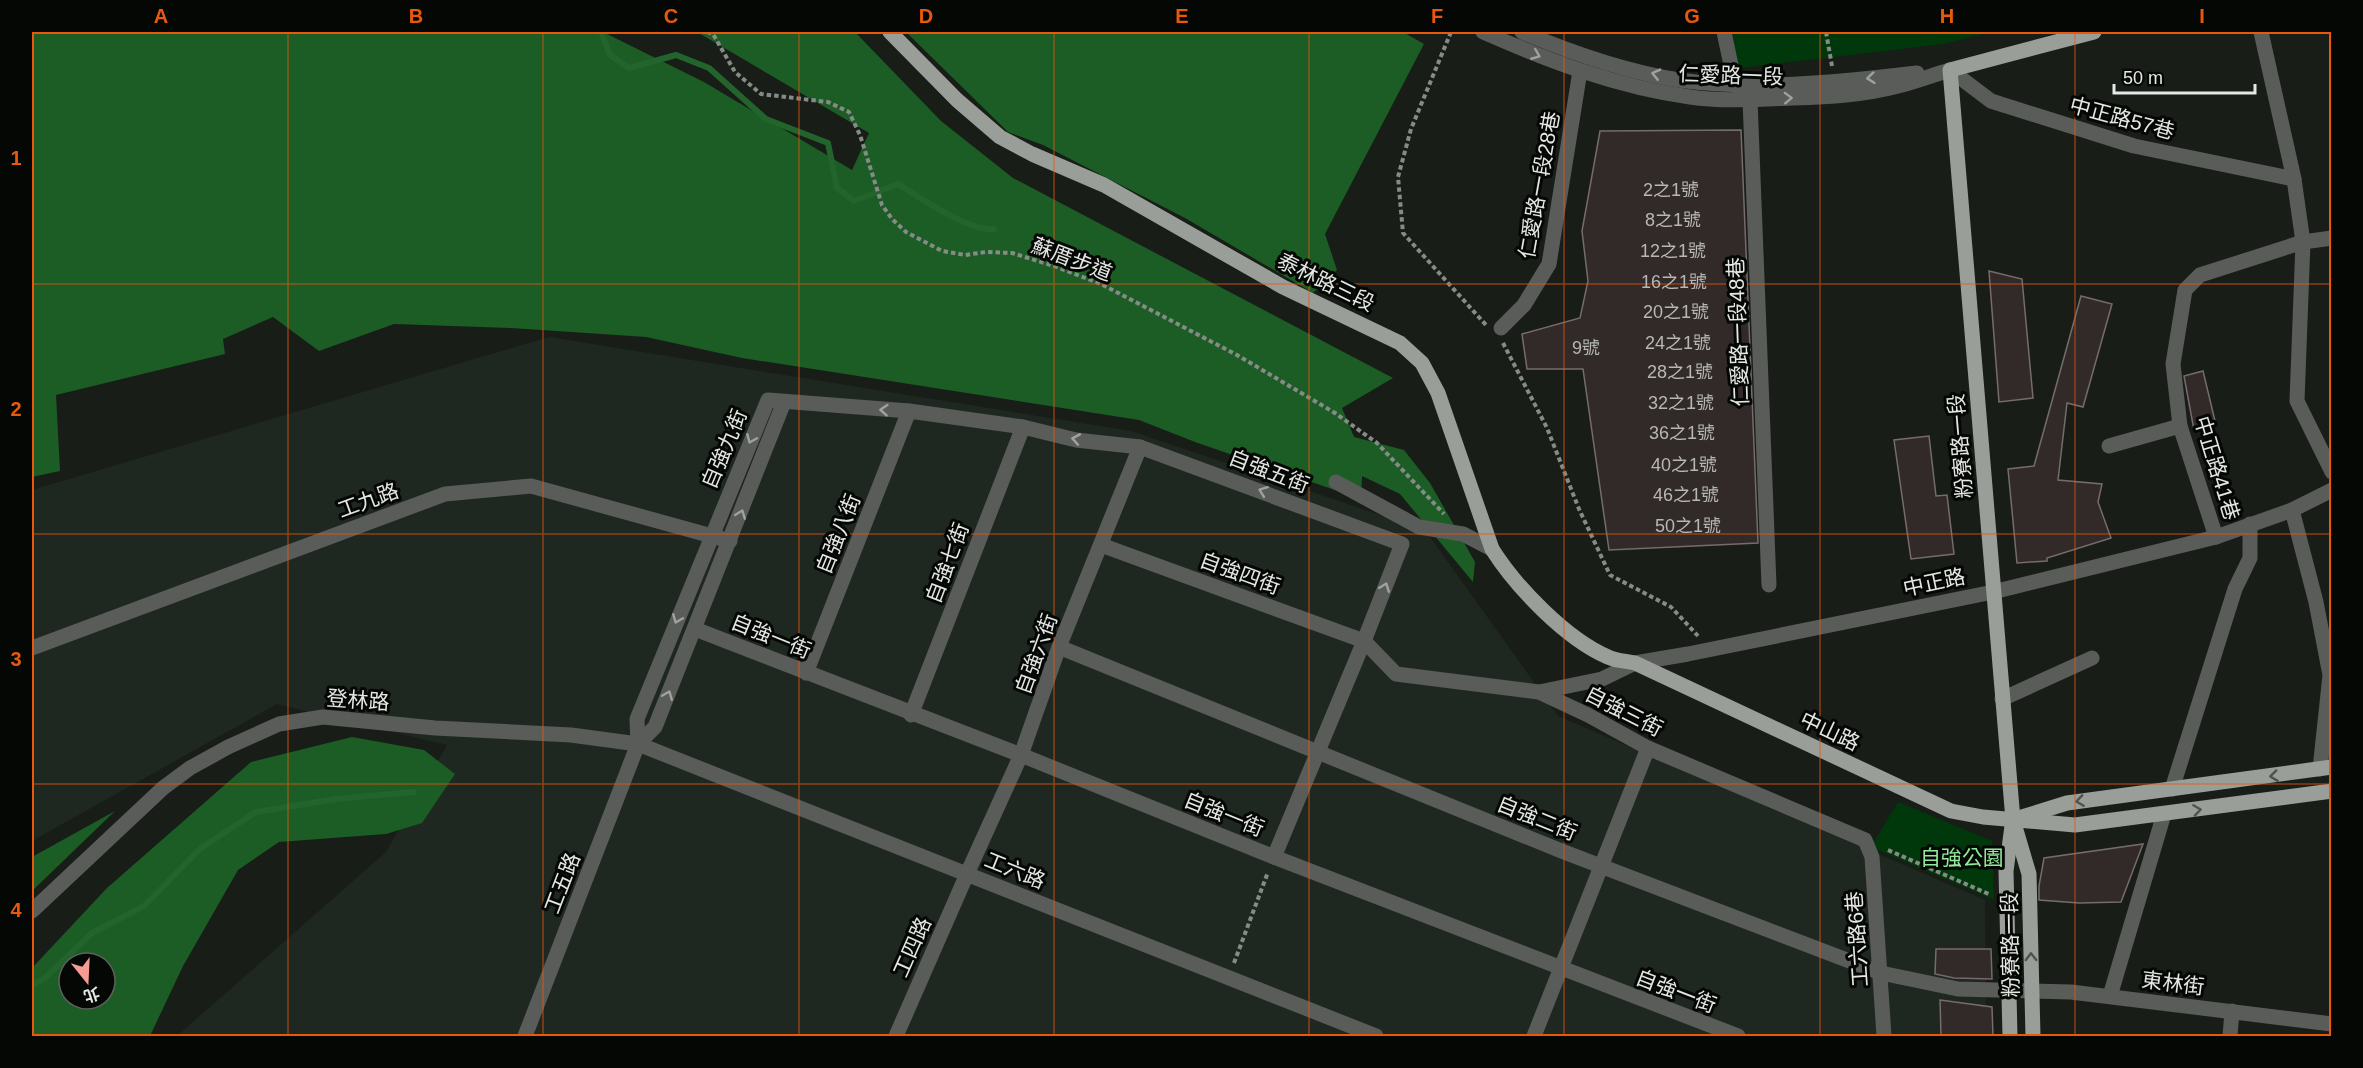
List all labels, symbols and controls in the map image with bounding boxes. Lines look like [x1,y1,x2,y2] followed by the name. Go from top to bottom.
[154,5,168,27] text: A
[409,5,423,27] text: B
[664,5,678,27] text: C
[919,5,933,27] text: D
[1175,5,1189,27] text: E
[1431,5,1443,27] text: F
[1684,5,1700,27] text: G
[1940,5,1954,27] text: H
[2199,5,2205,27] text: I
[1530,48,1541,60] one-way arrow
[2114,57,2255,95] scale bar
[1678,62,1784,88] street label: 仁愛路一段
[2123,68,2163,88] text: 50 m
[1651,69,1661,82] one-way arrow
[1866,71,1875,84] one-way arrow
[1784,92,1793,105] one-way arrow
[2067,93,2177,143] street label: 中正路57巷
[1515,109,1563,261] street label: 仁愛路一段28巷
[10,147,22,169] text: 1
[1643,180,1699,200] house number: 2之1號
[1645,210,1701,230] house number: 8之1號
[1029,233,1115,285] street label: 蘇厝步道
[1640,241,1706,261] house number: 12之1號
[1274,249,1378,315] street label: 泰林路三段
[1724,257,1752,407] street label: 仁愛路一段48巷
[1641,272,1707,292] house number: 16之1號
[1643,302,1709,322] house number: 20之1號
[1645,333,1711,353] house number: 24之1號
[1572,338,1600,358] house number: 9號
[1647,362,1713,382] house number: 28之1號
[1648,393,1714,413] house number: 32之1號
[1944,393,1976,499] street label: 粉寮路一段
[10,398,22,420] text: 2
[879,403,888,416] one-way arrow
[697,406,751,492] street label: 自強九街
[2190,413,2244,523] street label: 中正路41巷
[1649,423,1715,443] house number: 36之1號
[746,433,758,444] one-way arrow
[1072,434,1081,446] one-way arrow
[1226,445,1312,497] street label: 自強五街
[1651,455,1717,475] house number: 40之1號
[334,478,402,522] street label: 工九路
[1258,485,1269,498] one-way arrow
[1653,485,1719,505] house number: 46之1號
[812,491,864,577] street label: 自強八街
[734,509,746,520] one-way arrow
[1655,516,1721,536] house number: 50之1號
[921,520,973,606] street label: 自強七街
[1197,548,1283,598] street label: 自強四街
[1901,564,1967,600] street label: 中正路
[1378,582,1391,593] one-way arrow
[728,610,814,662] street label: 自強一街
[1011,611,1061,697] street label: 自強六街
[672,613,684,624] one-way arrow
[10,648,22,670] text: 3
[1581,682,1667,740] street label: 自強三街
[326,686,390,714] street label: 登林路
[661,690,673,701] one-way arrow
[1797,707,1863,755] street label: 中山路
[2269,770,2278,782] one-way arrow
[1181,788,1267,840] street label: 自強一街
[1494,792,1580,844] street label: 自強二街
[2076,795,2085,807] one-way arrow
[2192,804,2201,817] one-way arrow
[1920,846,2004,869] park label: 自強公園
[981,848,1049,892] street label: 工六路
[540,849,584,917] street label: 工五路
[1842,890,1872,988] street label: 工六路6巷
[1998,892,2022,998] street label: 粉寮路一段
[10,899,22,921] text: 4
[889,914,935,980] street label: 工四路
[57,951,117,1011] north arrow
[2025,953,2037,962] one-way arrow
[1633,965,1719,1017] street label: 自強一街
[2140,968,2206,998] street label: 東林街
[81,984,102,1005] text: 北

